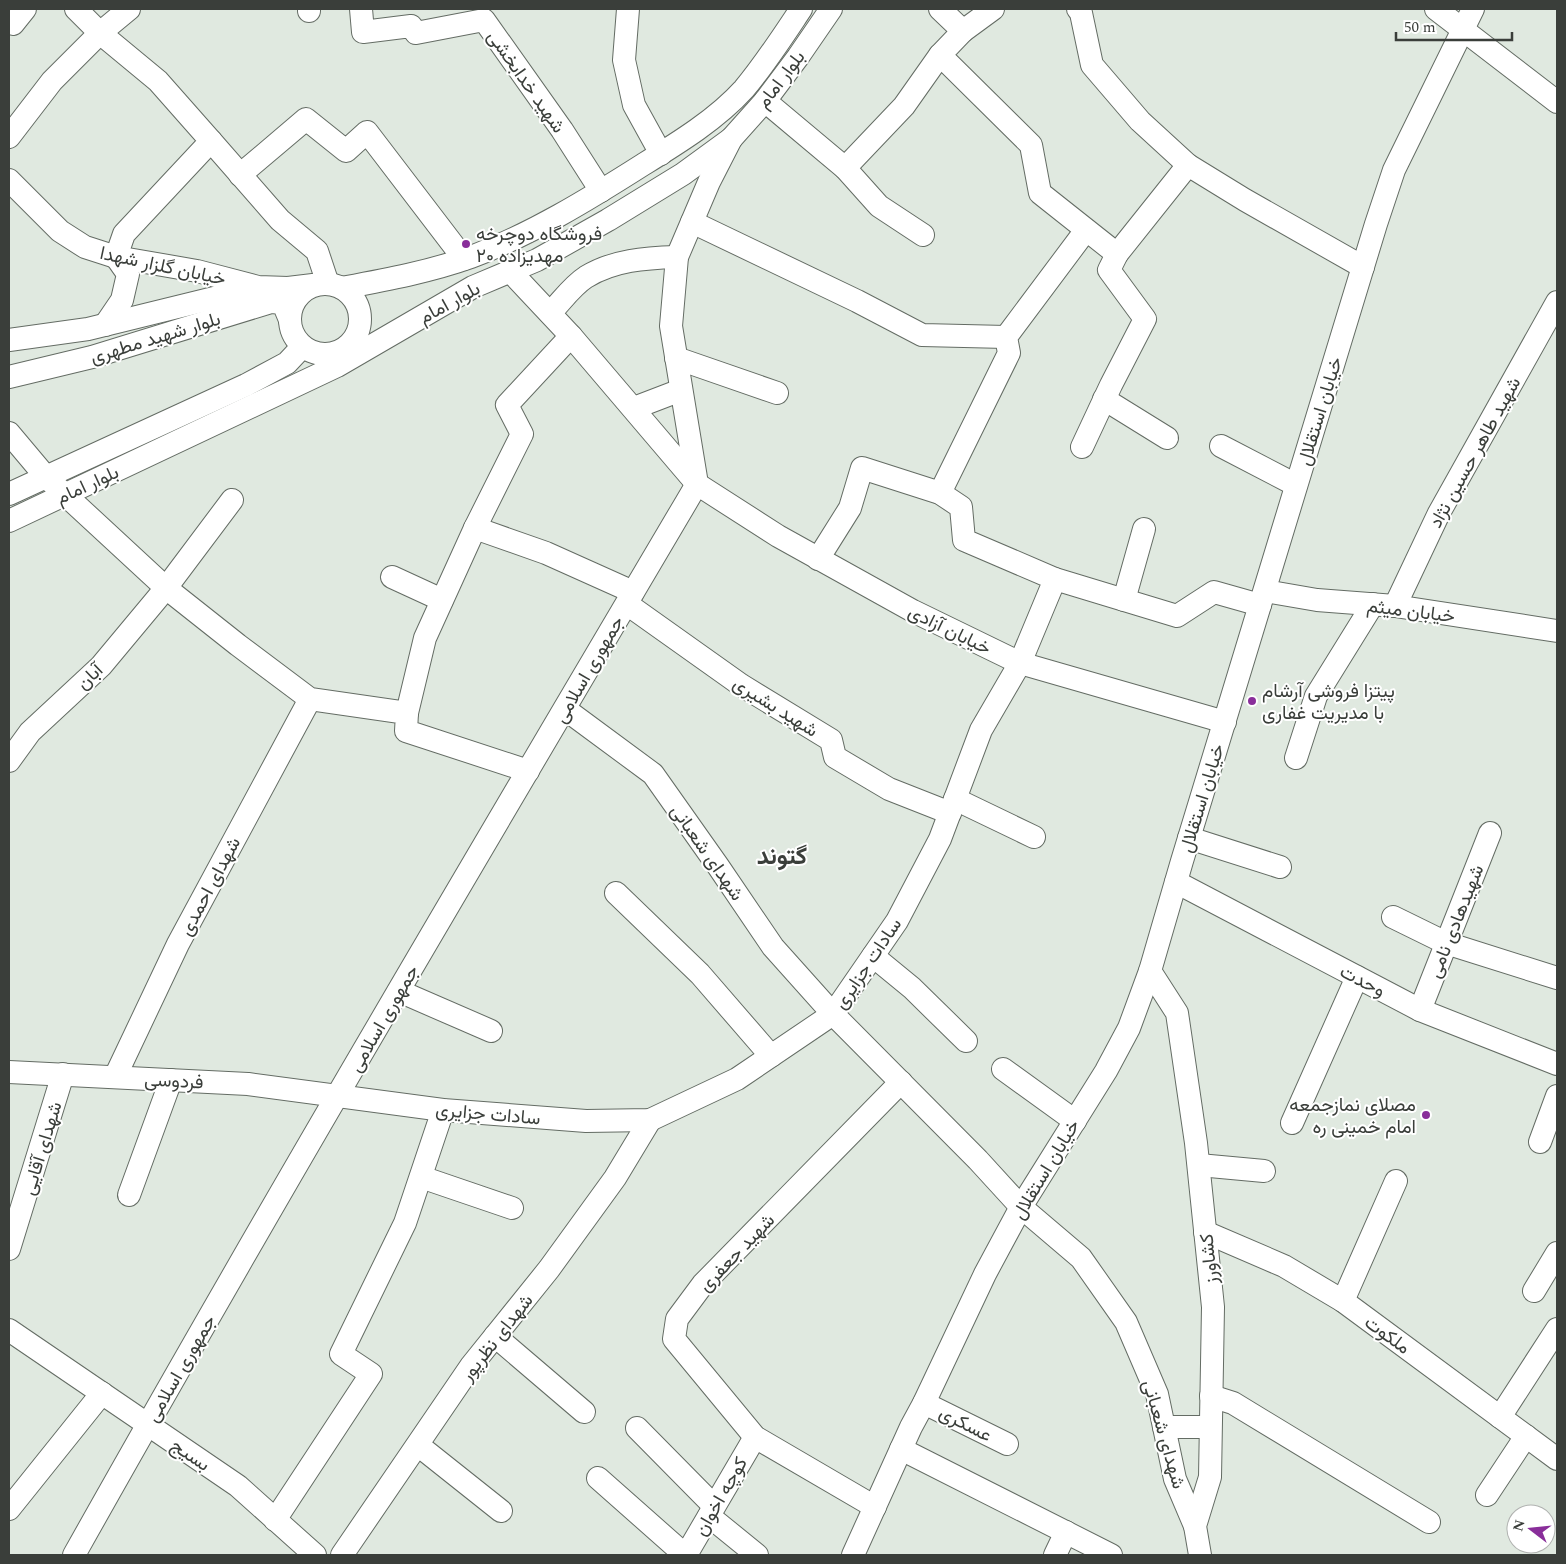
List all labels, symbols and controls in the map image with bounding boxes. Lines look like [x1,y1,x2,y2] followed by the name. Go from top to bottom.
[1396,10,1512,42] scale bar
[1404,16,1436,39] text: 50 m
[479,24,572,139] street label: شهید خدابخشی
[750,45,813,115] street label: بلوار امام
[476,220,602,271] place label: فروشگاه دوچرخه ۲۰ مهدیزاده
[460,238,472,250] marker: فروشگاه دوچرخه ۲۰ مهدیزاده
[97,239,228,294] street label: خیابان گلزار شهدا
[414,274,486,332] street label: بلوار امام
[87,305,224,372] street label: بلوار شهید مطهری
[1290,353,1351,469] street label: خیابان استقلال
[1422,372,1529,534] street label: شهید طاهر حسین نژاد
[51,458,124,513] street label: بلوار امام
[1365,592,1457,631] street label: خیابان میثم
[903,598,996,663] street label: خیابان آزادی
[547,611,632,729] street label: جمهوری اسلامی
[70,656,111,697] street label: آبان
[727,670,824,745] street label: شهید بشیری
[1262,677,1395,728] place label: پیتزا فروشی آرشام با مدیریت غفاری
[1246,695,1258,707] marker: پیتزا فروشی آرشام با مدیریت غفاری
[1172,740,1233,856] street label: خیابان استقلال
[663,799,751,907] street label: شهدای شعبانی
[172,832,249,941] street label: شهدای احمدی
[757,839,807,875] district label: گتوند
[1420,860,1492,983] street label: شهیدهادی نامی
[827,912,910,1016] street label: سادات جزایری
[1334,958,1390,1005] street label: وحدت
[342,960,427,1078] street label: جمهوری اسلامی
[144,1065,204,1098] street label: فردوسی
[1289,1091,1416,1142] place label: مصلای نمازجمعه امام خمینی ره
[434,1095,542,1134] street label: سادات جزایری
[14,1098,70,1199] street label: شهدای آقایی
[1420,1109,1432,1121] marker: مصلای نمازجمعه امام خمینی ره
[1005,1114,1088,1225] street label: خیابان استقلال
[692,1207,782,1299] street label: شهید جعفری
[1192,1232,1227,1287] street label: کشاورز
[453,1288,541,1389] street label: شهدای نظرپور
[1358,1309,1416,1362] street label: ملکوت
[139,1310,224,1428] street label: جمهوری اسلامی
[1134,1376,1193,1492] street label: شهدای شعبانی
[934,1399,997,1450] street label: عسکری
[164,1431,216,1479] street label: بسیج
[687,1452,756,1542] street label: کوچه اخوان
[1506,1504,1556,1554] north arrow
[1507,1517,1531,1534] text: N

